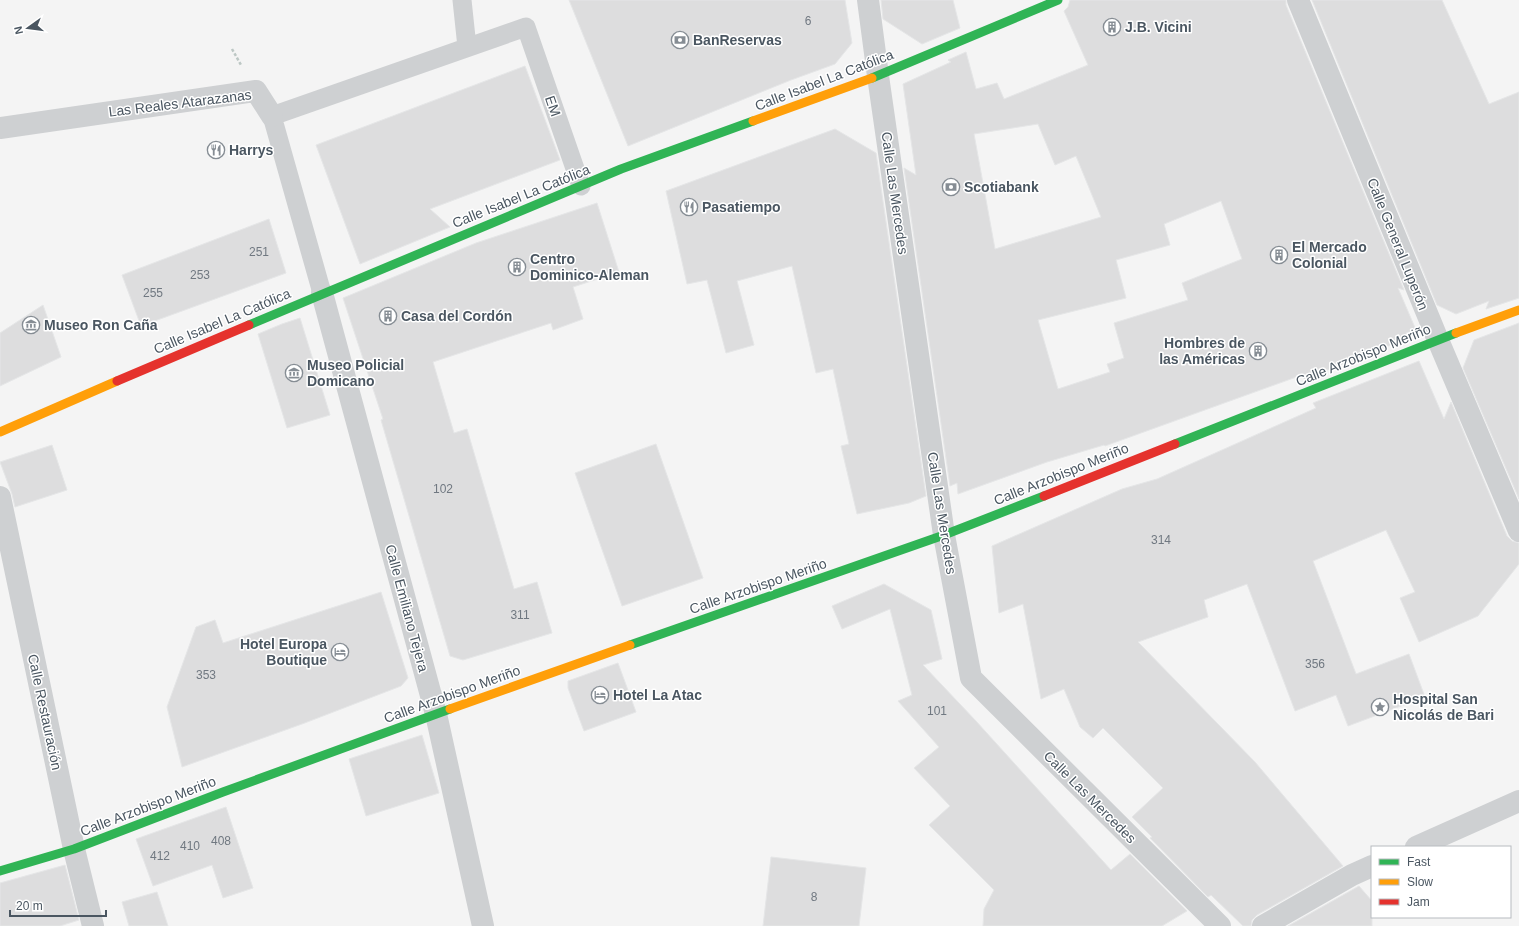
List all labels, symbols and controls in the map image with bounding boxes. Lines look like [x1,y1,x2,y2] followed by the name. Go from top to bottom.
[8,8,48,48] north arrow
[805,14,812,28] house number: 6
[1102,17,1122,37] building icon: J.B. Vicini
[1125,19,1192,35] place label: J.B. Vicini
[12,25,25,36] text: N
[670,30,690,50] bank icon: BanReservas
[693,32,782,48] place label: BanReservas
[752,46,896,114] street label: Calle Isabel La Católica
[108,86,252,120] street label: Las Reales Atarazanas
[542,93,564,119] street label: EM
[878,131,912,255] street label: Calle Las Mercedes
[206,140,226,160] restaurant icon: Harrys
[229,142,274,158] place label: Harrys
[450,161,592,231] street label: Calle Isabel La Católica
[1364,176,1432,312] street label: Calle General Luperón
[941,177,961,197] bank icon: Scotiabank
[964,179,1039,195] place label: Scotiabank
[679,197,699,217] restaurant icon: Pasatiempo
[702,199,781,215] place label: Pasatiempo
[1292,239,1367,271] place label: El Mercado Colonial
[249,245,269,259] house number: 251
[1269,245,1289,265] building icon: El Mercado Colonial
[530,251,649,283] place label: Centro Dominico-Aleman
[507,257,527,277] building icon: Centro Dominico-Aleman
[190,268,210,282] house number: 253
[151,285,293,357] street label: Calle Isabel La Católica
[143,286,163,300] house number: 255
[378,306,398,326] building icon: Casa del Cordón
[401,308,512,324] place label: Casa del Cordón
[21,315,41,335] museum icon: Museo Ron Caña
[44,317,158,333] place label: Museo Ron Caña
[1293,321,1433,389] street label: Calle Arzobispo Meriño
[1159,335,1245,367] place label: Hombres de las Américas
[1248,341,1268,361] building icon: Hombres de las Américas
[307,357,404,389] place label: Museo Policial Domicano
[284,363,304,383] museum icon: Museo Policial Domicano
[991,440,1131,508] street label: Calle Arzobispo Meriño
[924,451,960,575] street label: Calle Las Mercedes
[433,482,453,496] house number: 102
[1151,533,1171,547] house number: 314
[382,543,432,674] street label: Calle Emiliano Tejera
[687,555,829,617] street label: Calle Arzobispo Meriño
[510,608,530,622] house number: 311
[240,636,327,668] place label: Hotel Europa Boutique
[330,642,350,662] hotel icon: Hotel Europa Boutique
[25,652,65,772] street label: Calle Restauración
[1305,657,1325,671] house number: 356
[382,662,523,726] street label: Calle Arzobispo Meriño
[196,668,216,682] house number: 353
[590,685,610,705] hotel icon: Hotel La Atac
[613,687,702,703] place label: Hotel La Atac
[1393,691,1494,723] place label: Hospital San Nicolás de Bari
[1370,697,1390,717] place icon: Hospital San Nicolás de Bari
[927,704,947,718] house number: 101
[1041,748,1139,846] street label: Calle Las Mercedes
[78,773,218,839] street label: Calle Arzobispo Meriño
[211,834,231,848] house number: 408
[180,839,200,853] house number: 410
[1371,846,1511,918] legend
[150,849,170,863] house number: 412
[1407,855,1431,869] text: Fast
[1407,875,1433,889] text: Slow
[811,890,818,904] house number: 8
[10,892,106,918] scale bar
[1407,895,1430,909] text: Jam
[16,899,43,913] text: 20 m

